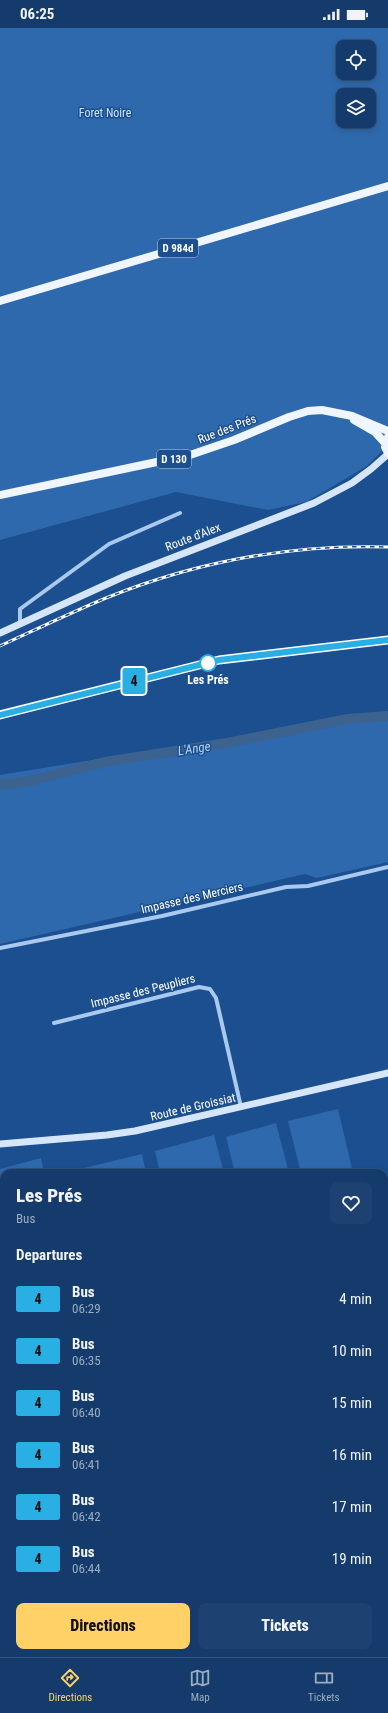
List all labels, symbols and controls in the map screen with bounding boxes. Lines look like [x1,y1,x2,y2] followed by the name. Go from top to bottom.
[20,5,54,23] text: 06:25
[336,40,376,128] map controls
[336,40,376,80] button: locate
[336,88,376,128] button: layers
[79,106,132,120] park label: Foret Noire
[158,239,198,257] road number: D 984d
[196,411,258,447] street label: Rue des Prés
[157,450,191,468] road number: D 130
[163,520,223,554] street label: Route d'Alex
[199,654,217,672] marker: Les Prés
[121,668,147,694] line badge: 4
[130,673,138,689] text: 4
[187,673,229,687] place label: Les Prés
[177,738,212,758] water label: L'Ange
[140,879,244,917] street label: Impasse des Merciers
[89,971,197,1011] street label: Impasse des Peupliers
[149,1090,237,1124] street label: Route de Groissiat
[330,1182,372,1224] button: heart
[16,1184,82,1207] text: Les Prés
[16,1211,35,1226] text: Bus
[16,1246,82,1264] text: Departures
[72,1283,95,1301] text: Bus
[339,1290,372,1308] text: 4 min
[34,1291,42,1307] text: 4
[72,1301,101,1316] text: 06:29
[72,1335,95,1353] text: Bus
[332,1342,372,1360] text: 10 min
[34,1343,42,1359] text: 4
[72,1353,101,1368] text: 06:35
[72,1387,95,1405] text: Bus
[332,1394,372,1412] text: 15 min
[34,1395,42,1411] text: 4
[72,1405,101,1420] text: 06:40
[72,1439,95,1457] text: Bus
[332,1446,372,1464] text: 16 min
[34,1447,42,1463] text: 4
[72,1457,101,1472] text: 06:41
[72,1491,95,1509] text: Bus
[332,1498,372,1516] text: 17 min
[34,1499,42,1515] text: 4
[72,1509,101,1524] text: 06:42
[72,1543,95,1561] text: Bus
[332,1550,372,1568] text: 19 min
[34,1551,42,1567] text: 4
[72,1561,101,1576] text: 06:44
[16,1603,190,1649] button: Directions
[198,1603,372,1649] button: Tickets
[48,1667,92,1704] tab: Directions
[189,1667,211,1704] tab: Map
[308,1667,340,1704] tab: Tickets

